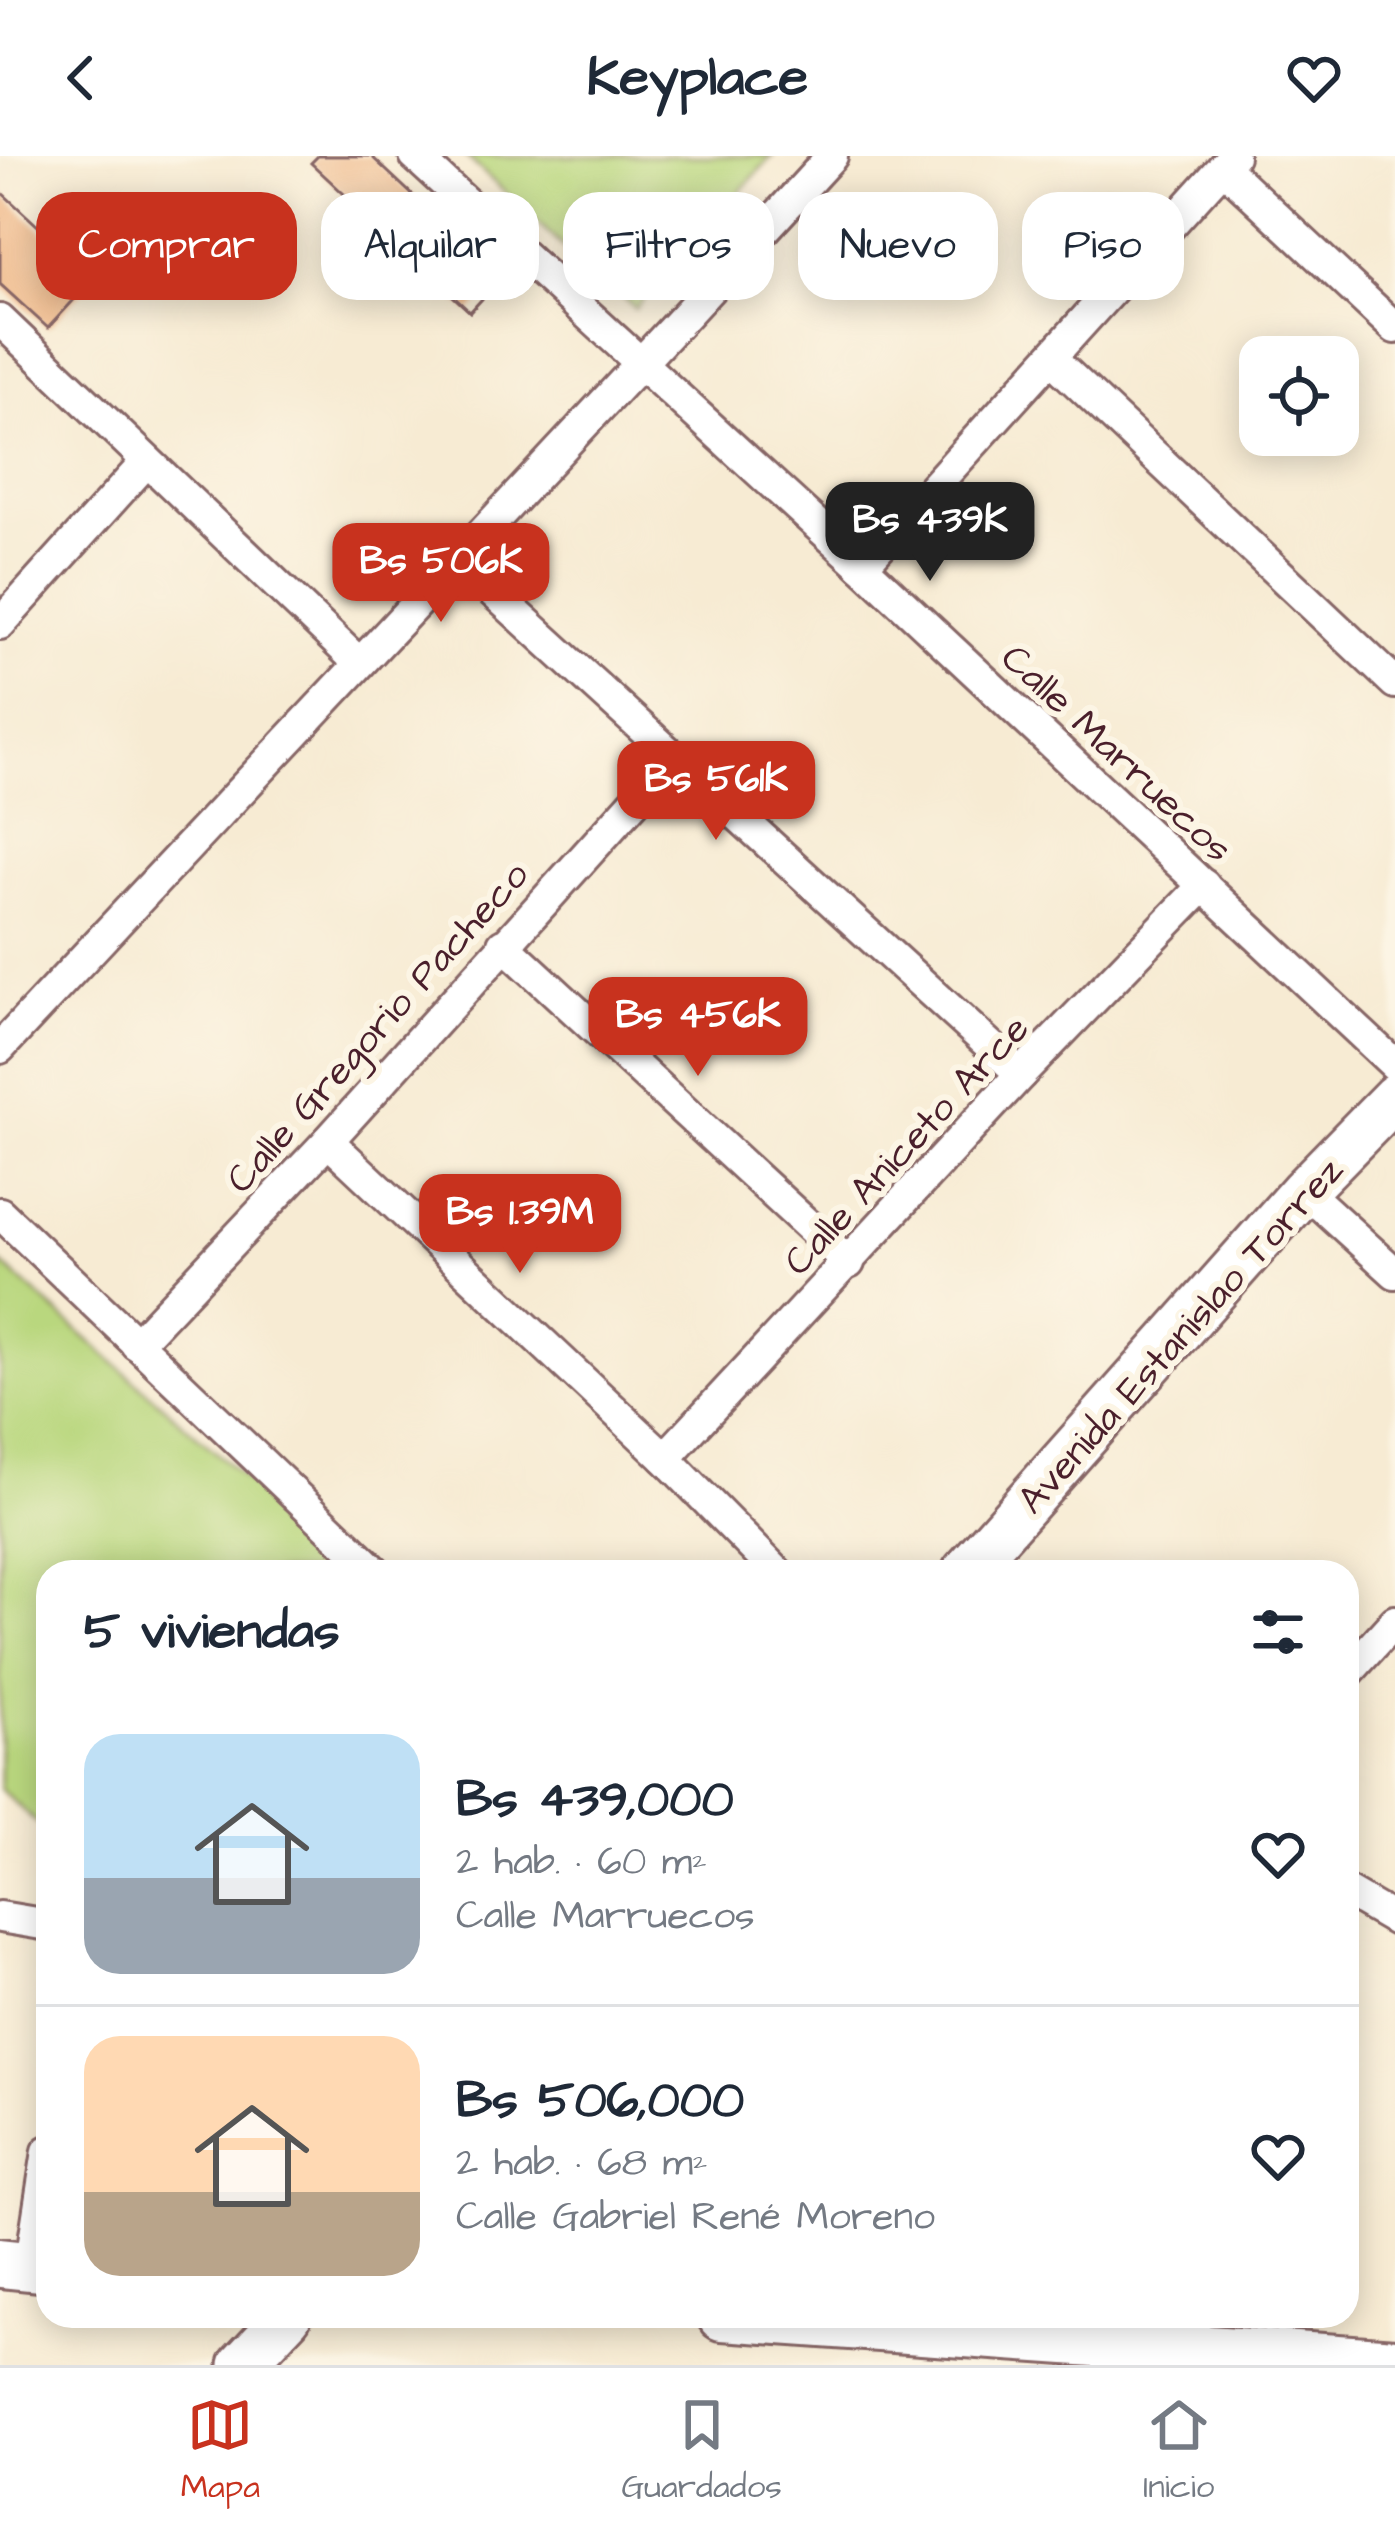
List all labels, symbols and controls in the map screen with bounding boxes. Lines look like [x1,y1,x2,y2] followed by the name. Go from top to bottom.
[587,41,808,116] text: Keyplace
[48,45,114,111] icon: back
[1281,45,1347,111] icon: heart
[36,192,297,300] chip: Comprar
[321,192,539,300] chip: Alquilar
[563,192,774,300] chip: Filtros
[798,192,998,300] chip: Nuevo
[1022,192,1184,300] chip: Piso
[1239,336,1359,456] map controls
[1239,336,1359,456] button: locate
[819,482,1041,584] pin: Bs 439K
[852,494,1008,548] text: Bs 439K
[330,523,552,625] pin: Bs 506K
[359,535,523,589] text: Bs 506K
[988,633,1244,876] street label: Calle Marruecos
[605,741,827,843] pin: Bs 561K
[644,753,788,807] text: Bs 561K
[214,850,542,1206] street label: Calle Gregorio Pacheco
[587,977,809,1079] pin: Bs 456K
[615,989,781,1043] text: Bs 456K
[772,1004,1042,1288] street label: Calle Aniceto Arce
[1006,1145,1357,1526] street label: Avenida Estanislao Torrez
[396,1174,644,1276] pin: Bs 1.39M
[446,1186,594,1240] text: Bs 1.39M
[84,1597,340,1668] text: 5 viviendas
[1245,1599,1311,1665] icon: filters
[456,1765,734,1836] text: Bs 439,000
[180,1782,324,1926] icon: home
[1245,1821,1311,1887] icon: heart
[456,1836,707,1890] text: 2 hab. · 60 m²
[456,1890,755,1944] text: Calle Marruecos
[456,2066,744,2137] text: Bs 506,000
[180,2084,324,2228] icon: home
[1245,2123,1311,2189] icon: heart
[456,2137,708,2191] text: 2 hab. · 68 m²
[456,2191,935,2245] text: Calle Gabriel René Moreno
[181,2392,260,2510] tab: Mapa
[621,2392,782,2510] tab: Guardados
[1143,2392,1214,2510] tab: Inicio

